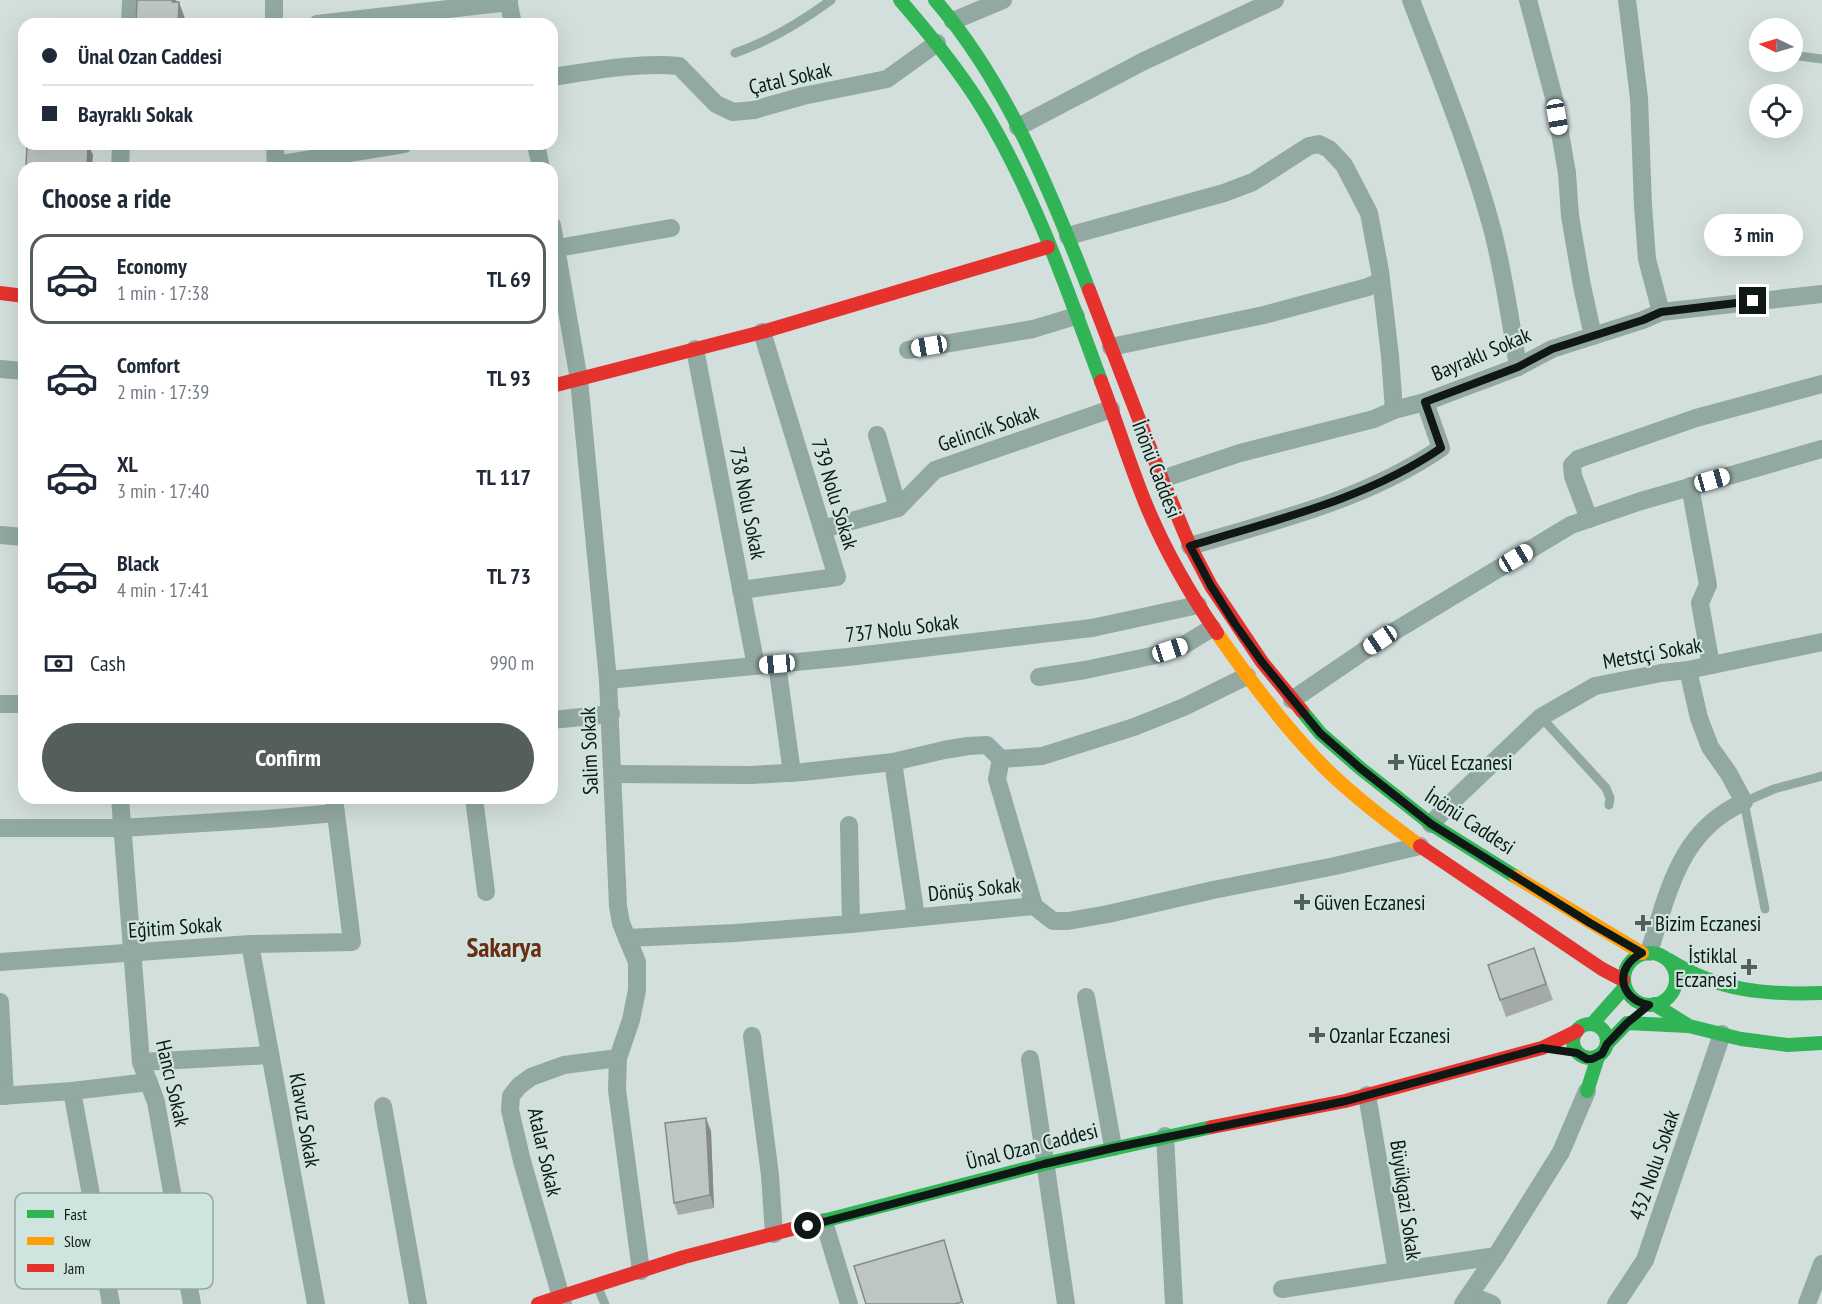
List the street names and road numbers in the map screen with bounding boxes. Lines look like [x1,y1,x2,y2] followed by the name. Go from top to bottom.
[746,55,834,101] street label: Çatal Sokak
[1427,321,1535,387] street label: Bayraklı Sokak
[934,398,1042,458] street label: Gelincik Sokak
[1126,416,1188,522] street label: İnönü Caddesi
[805,435,865,553] street label: 739 Nolu Sokak
[724,444,772,562] street label: 738 Nolu Sokak
[844,608,960,648] street label: 737 Nolu Sokak
[1601,631,1703,675] street label: Metstçi Sokak
[574,707,604,795] street label: Salim Sokak
[1420,782,1520,860] street label: İnönü Caddesi
[926,871,1022,907] street label: Dönüş Sokak
[127,910,223,944] street label: Eğitim Sokak
[150,1037,196,1129] street label: Hancı Sokak
[283,1071,327,1169] street label: Klavuz Sokak
[522,1105,568,1199] street label: Atalar Sokak
[1623,1107,1685,1223] street label: 432 Nolu Sokak
[963,1117,1101,1175] street label: Ünal Ozan Caddesi
[1384,1138,1428,1262] street label: Büyükgazi Sokak

